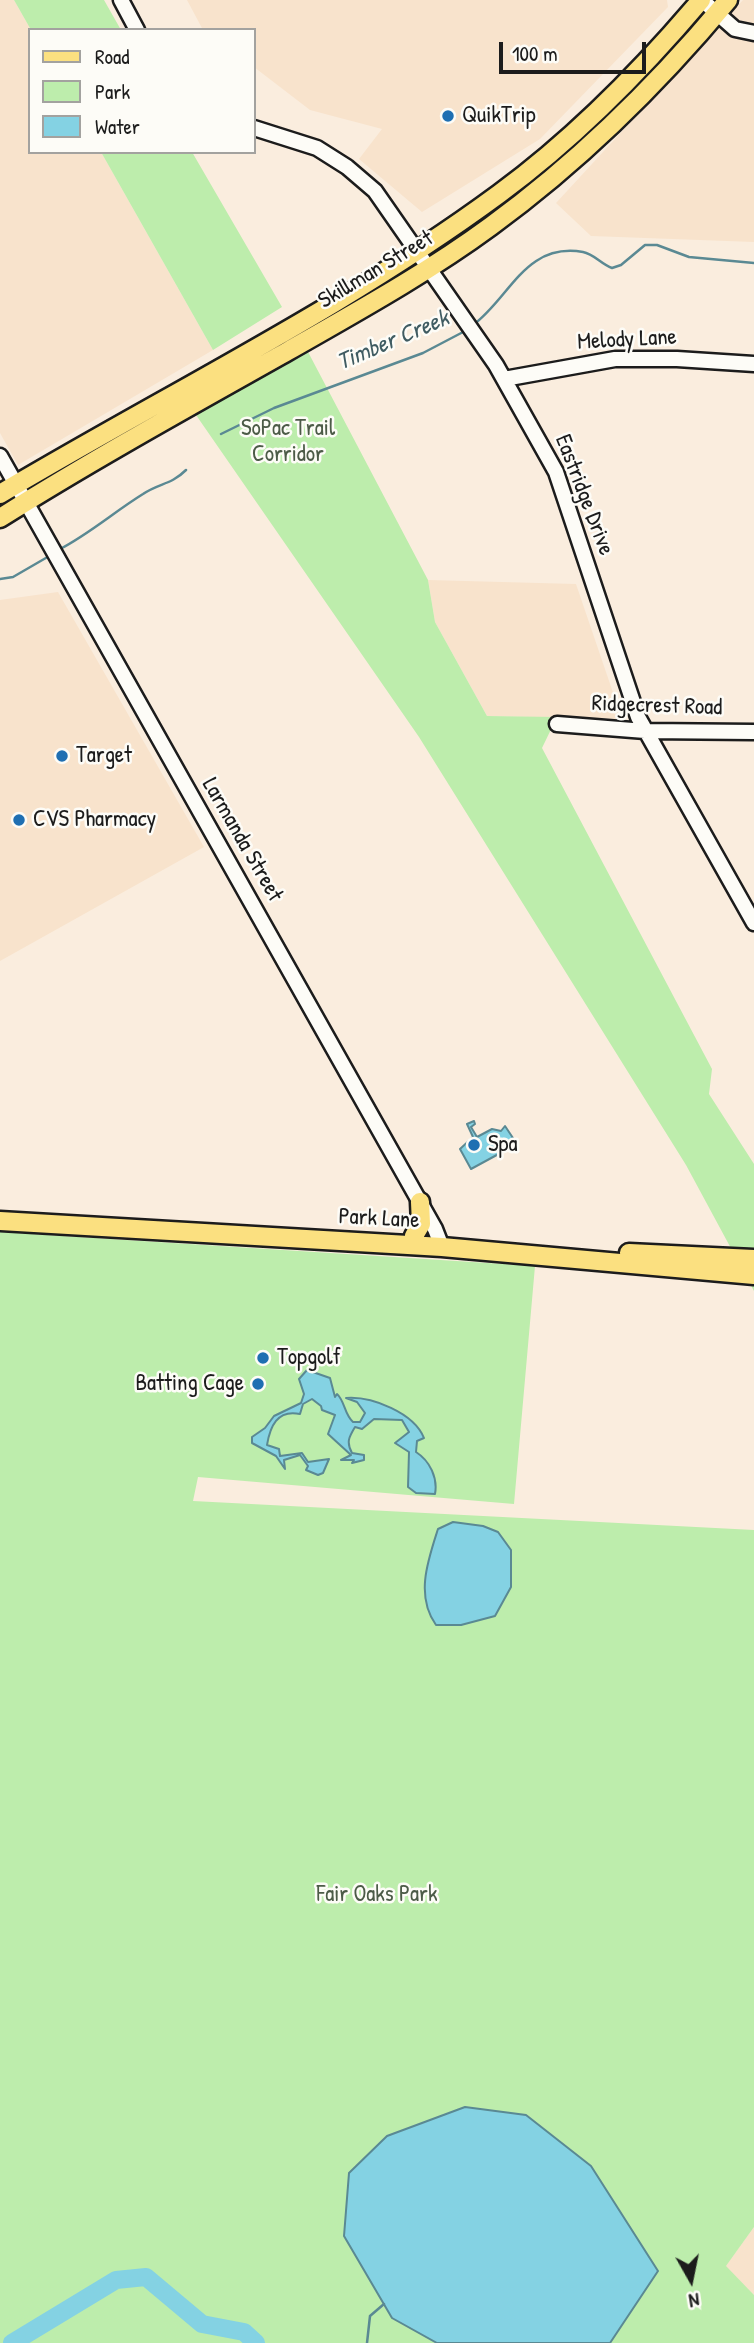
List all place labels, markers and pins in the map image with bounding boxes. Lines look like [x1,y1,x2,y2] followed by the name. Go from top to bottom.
[462,102,536,130] place label: QuikTrip
[440,108,456,124] marker: QuikTrip
[76,742,132,770] place label: Target
[54,748,70,764] marker: Target
[33,806,156,834] place label: CVS Pharmacy
[11,812,27,828] marker: CVS Pharmacy
[488,1131,517,1159] place label: Spa
[466,1137,482,1153] marker: Spa
[277,1344,341,1372] place label: Topgolf
[255,1350,271,1366] marker: Topgolf
[135,1370,244,1398] place label: Batting Cage
[250,1376,266,1392] marker: Batting Cage

